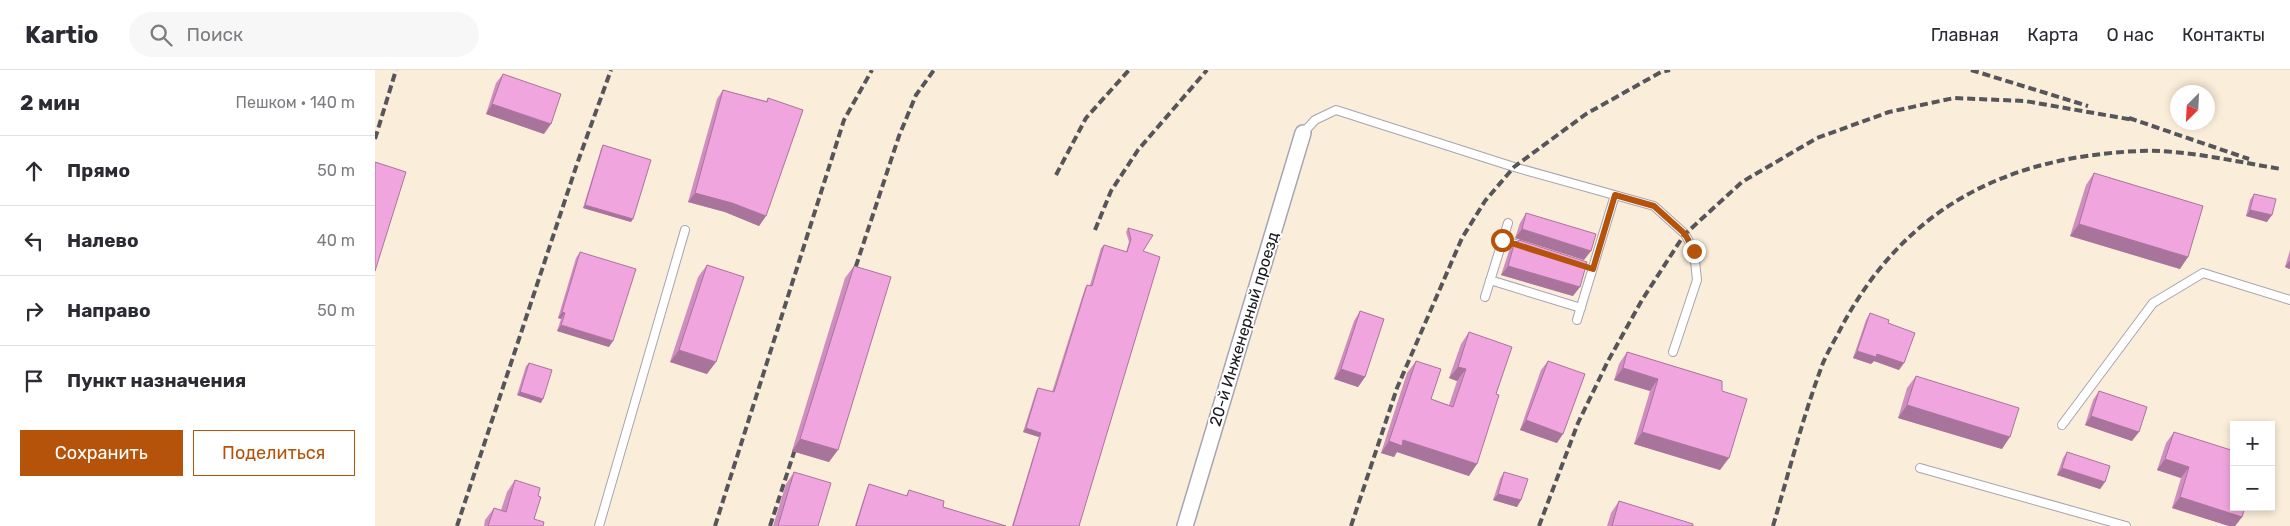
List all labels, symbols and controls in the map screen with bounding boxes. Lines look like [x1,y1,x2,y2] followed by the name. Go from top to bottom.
[129,12,479,57] search box
[25,21,99,49] text: Kartio
[147,21,175,49] icon: search
[187,23,243,46] text: Поиск
[1931,24,1999,46] text: Главная
[2027,24,2079,46] text: Карта
[2107,24,2154,46] text: О нас
[2182,24,2265,46] text: Контакты
[2170,85,2215,130] north arrow
[20,90,80,115] text: 2 мин
[236,93,355,112] text: Пешком · 140 m
[20,157,48,185] icon: ahead
[67,159,130,182] text: Прямо
[317,161,355,180] text: 50 m
[20,227,48,255] icon: left
[67,229,139,252] text: Налево
[1205,229,1283,428] street label: 20-й Инженерный проезд
[1491,229,1514,252] route start
[317,231,355,250] text: 40 m
[1683,240,1706,263] route end
[20,297,48,325] icon: right
[67,299,151,322] text: Направо
[317,301,355,320] text: 50 m
[20,367,48,395] icon: arrive
[67,369,246,392] text: Пункт назначения
[2230,421,2275,511] map controls
[2230,421,2275,466] button: +
[20,430,183,476] button: Сохранить
[193,430,355,476] button: Поделиться
[2230,466,2275,511] button: −

